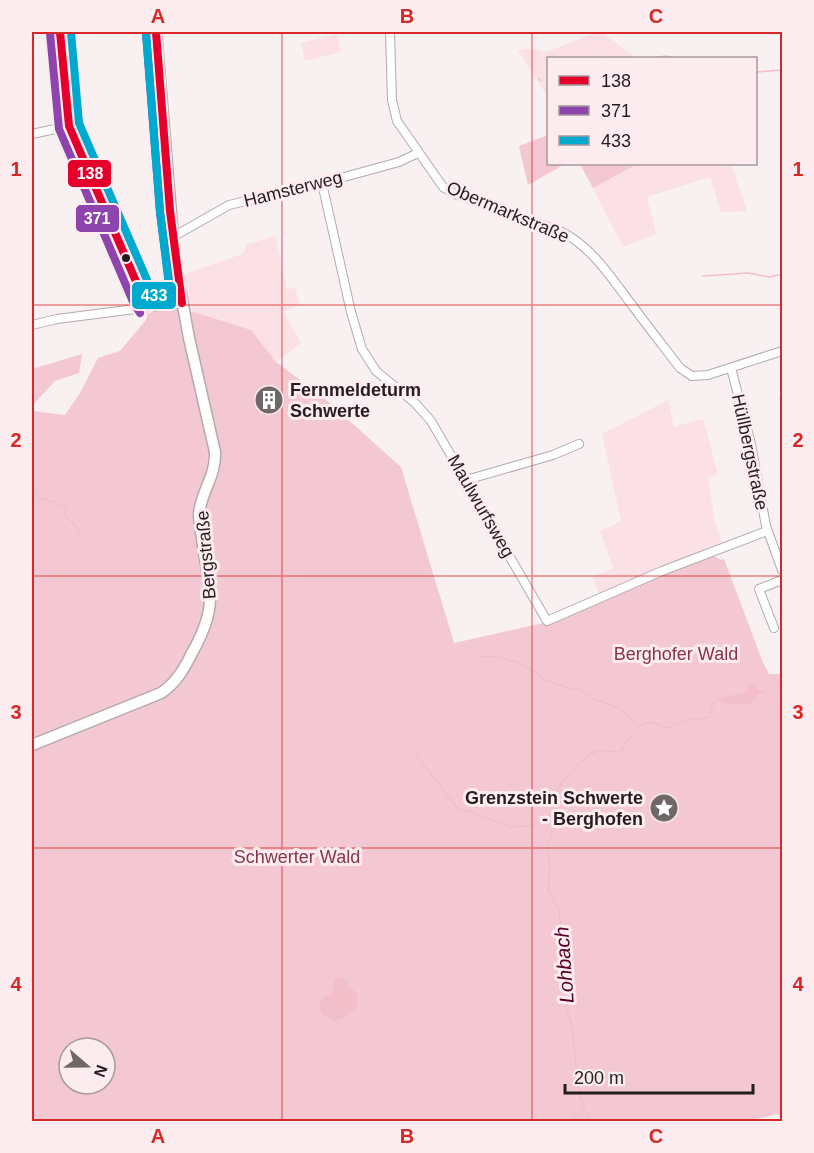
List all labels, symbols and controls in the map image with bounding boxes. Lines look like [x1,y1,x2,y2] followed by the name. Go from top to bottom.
[151,5,165,27] text: A
[400,5,414,27] text: B
[649,5,663,27] text: C
[547,57,757,165] legend
[601,71,631,91] text: 138
[601,101,631,121] text: 371
[601,131,631,151] text: 433
[10,158,22,180] text: 1
[792,158,804,180] text: 1
[67,159,112,188] line badge: 138
[77,165,103,182] text: 138
[242,167,344,211] street label: Hamsterweg
[444,177,572,247] street label: Obermarkstraße
[75,204,120,233] line badge: 371
[84,210,110,227] text: 371
[120,252,132,264] unlabelled marker
[131,281,177,310] line badge: 433
[141,287,167,304] text: 433
[290,380,421,421] place label: Fernmeldeturm Schwerte
[253,384,285,416] building icon: Fernmeldeturm Schwerte
[728,392,772,512] street label: Hüllbergstraße
[10,429,22,451] text: 2
[792,429,804,451] text: 2
[444,451,518,561] street label: Maulwurfsweg
[192,510,220,600] street label: Bergstraße
[614,644,738,664] park label: Berghofer Wald
[10,701,22,723] text: 3
[792,701,804,723] text: 3
[465,788,643,829] place label: Grenzstein Schwerte - Berghofen
[648,792,680,824] place icon: Grenzstein Schwerte - Berghofen
[234,847,360,867] park label: Schwerter Wald
[550,926,578,1004] water label: Lohbach
[10,973,22,995] text: 4
[792,973,804,995] text: 4
[57,1036,117,1096] north arrow
[565,1057,752,1095] scale bar
[91,1063,111,1079] text: N
[574,1068,624,1088] text: 200 m
[151,1125,165,1147] text: A
[400,1125,414,1147] text: B
[649,1125,663,1147] text: C

